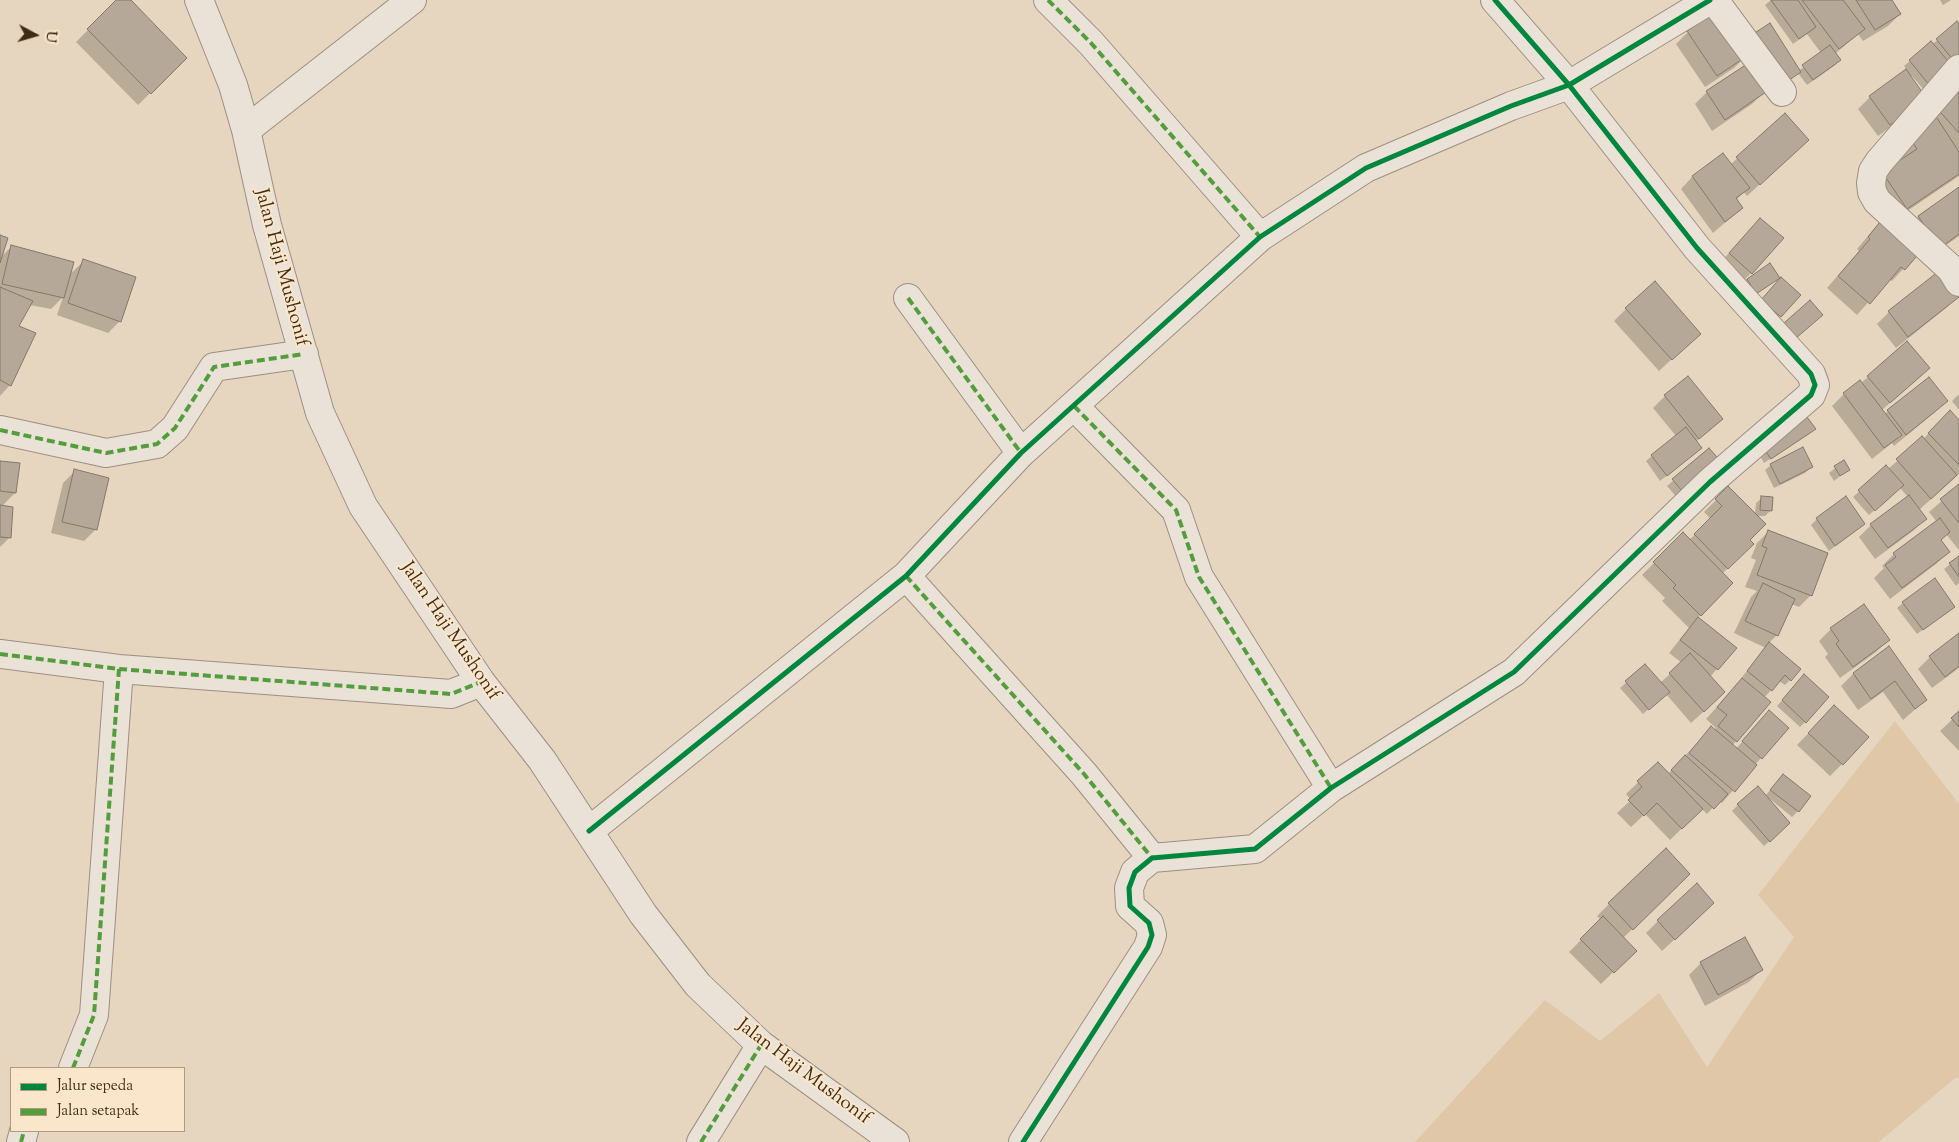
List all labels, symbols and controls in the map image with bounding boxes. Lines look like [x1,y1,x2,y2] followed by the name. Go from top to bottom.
[10,10,60,60] north arrow
[39,30,60,43] text: U
[248,187,312,349] street label: Jalan Haji Mushonif
[394,558,504,706] street label: Jalan Haji Mushonif
[731,1015,875,1131] street label: Jalan Haji Mushonif
[10,1067,185,1132] legend
[57,1076,133,1097] text: Jalur sepeda
[57,1101,140,1122] text: Jalan setapak

